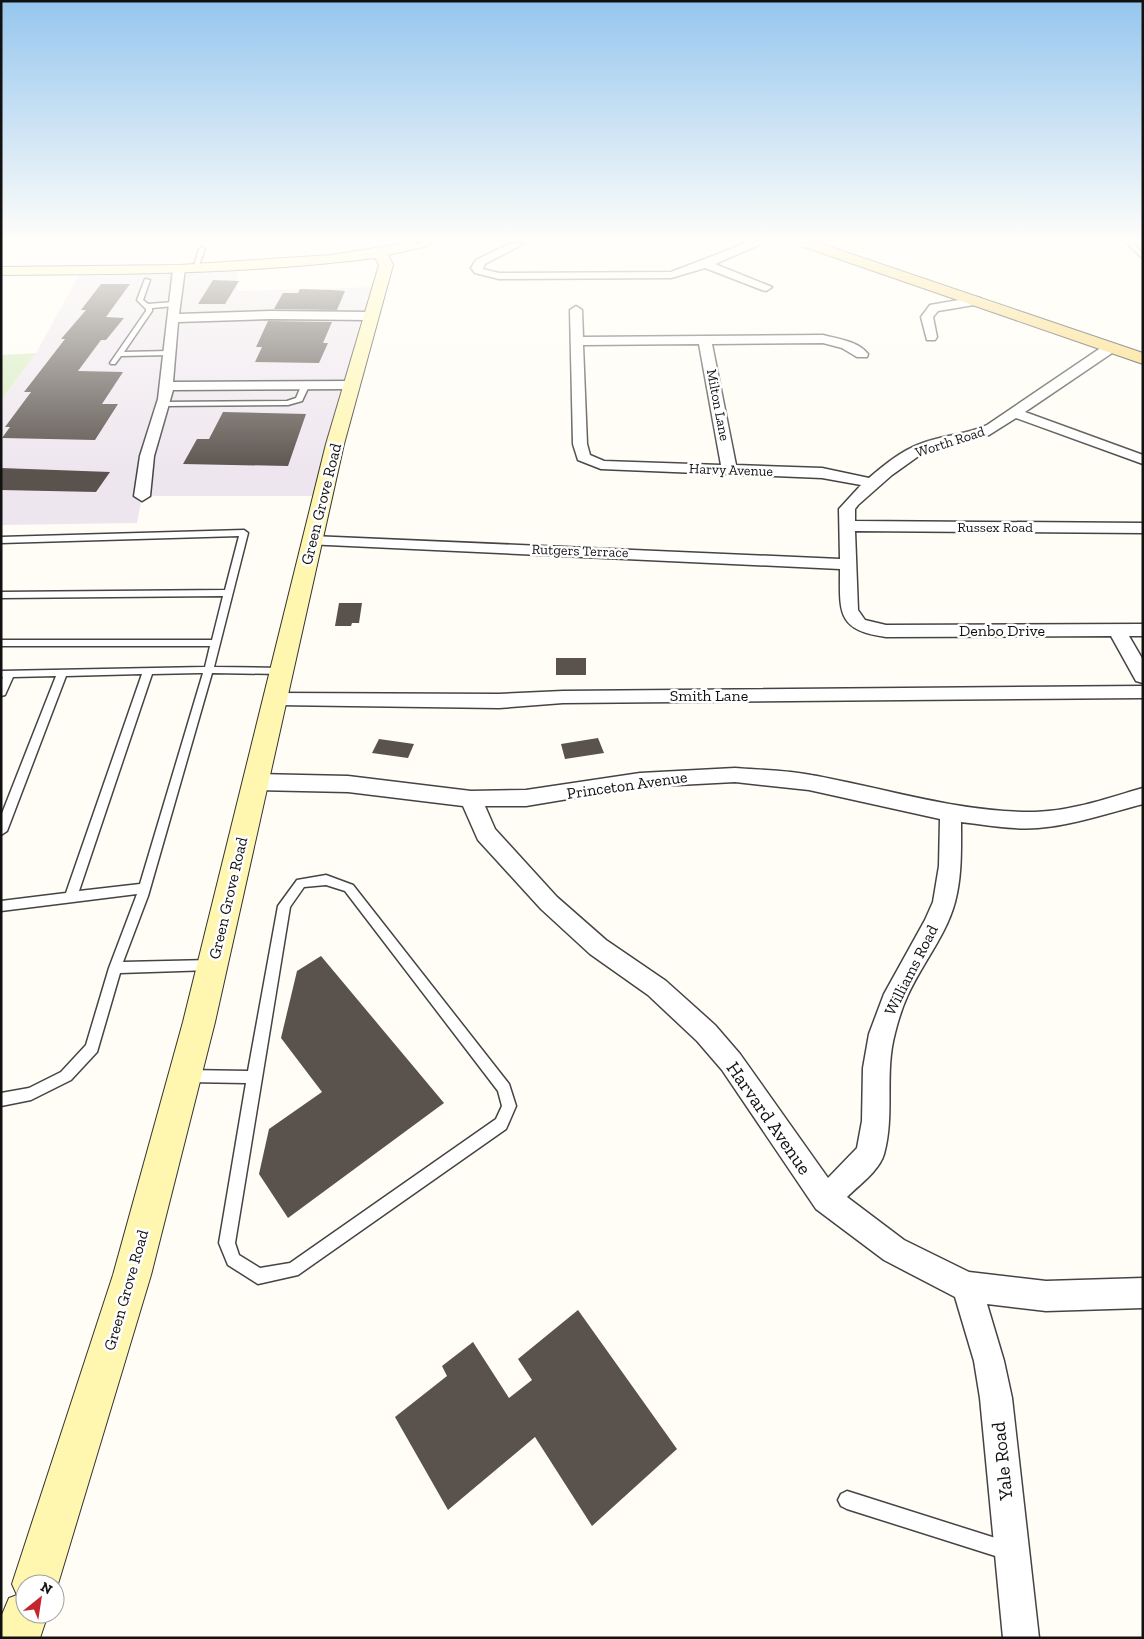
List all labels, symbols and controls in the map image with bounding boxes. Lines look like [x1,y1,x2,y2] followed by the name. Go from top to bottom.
[703,368,733,443] street label: Milton Lane
[913,423,987,461] street label: Worth Road
[297,441,345,567] street label: Green Grove Road
[689,460,774,480] street label: Harvy Avenue
[957,519,1033,536] street label: Russex Road
[531,541,629,561] street label: Rutgers Terrace
[959,621,1045,640] street label: Denbo Drive
[670,686,748,705] street label: Smith Lane
[565,767,689,803] street label: Princeton Avenue
[205,835,251,961] street label: Green Grove Road
[880,922,942,1018] street label: Williams Road
[722,1057,816,1179] street label: Harvard Avenue
[100,1227,152,1353] street label: Green Grove Road
[986,1420,1018,1502] street label: Yale Road
[15,1574,65,1624] north arrow
[37,1578,55,1598] text: N

